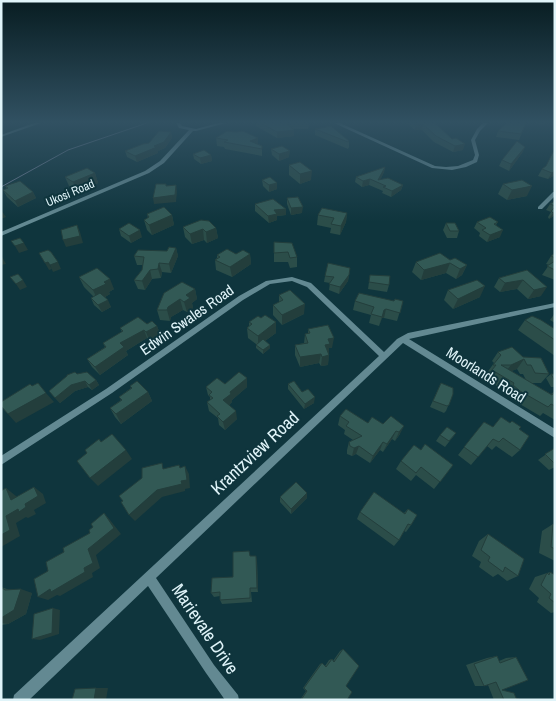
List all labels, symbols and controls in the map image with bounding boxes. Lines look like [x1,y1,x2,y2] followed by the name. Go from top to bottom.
[43,176,97,210] street label: Ukosi Road
[136,279,238,360] street label: Edwin Swales Road
[442,342,530,407] street label: Moorlands Road
[205,405,304,500] street label: Krantzview Road
[166,579,245,679] street label: Marievale Drive

